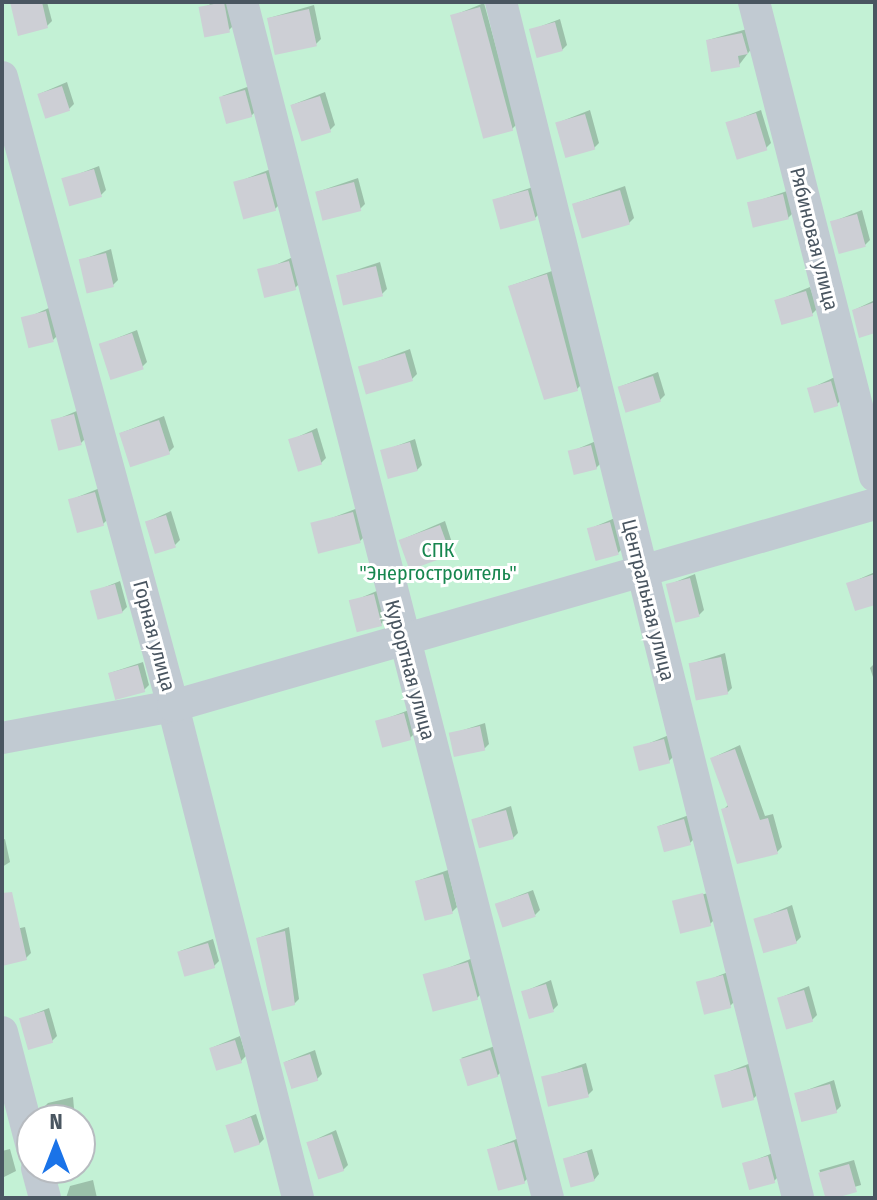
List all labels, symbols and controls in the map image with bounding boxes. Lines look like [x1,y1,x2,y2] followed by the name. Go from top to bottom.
[785,165,843,313] street label: Рябиновая улица
[616,517,680,683] street label: Центральная улица
[359,538,517,585] park label: СПК "Энергостроитель"
[128,578,180,694] street label: Горная улица
[380,597,440,743] street label: Курортная улица
[16,1104,96,1184] north arrow
[49,1108,63,1135] text: N

